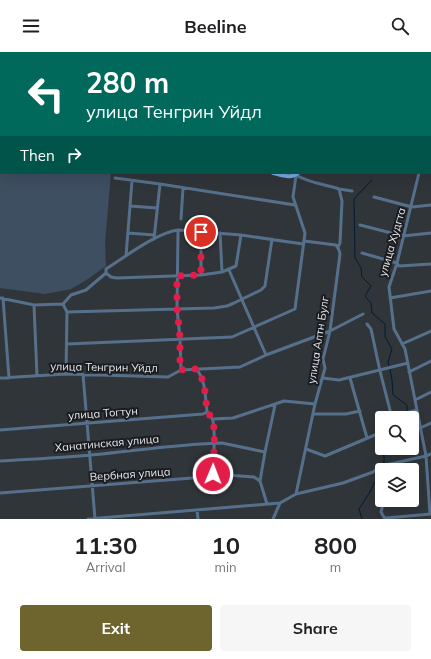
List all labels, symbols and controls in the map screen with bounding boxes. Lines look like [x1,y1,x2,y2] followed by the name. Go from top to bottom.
[20,15,42,37] icon: menu
[184,15,247,38] text: Beeline
[389,15,411,37] icon: search
[86,65,169,100] text: 280 m
[20,68,72,120] icon: left
[86,100,262,123] text: улица Тенгрин Уйдл
[63,144,85,166] icon: right
[20,146,55,165] text: Then
[375,206,409,278] street label: улица Худгта
[184,215,218,249] pin
[190,221,212,243] icon: arrive
[304,295,332,385] street label: улица Алтн Булг
[50,359,158,375] street label: улица Тенгрин Уйдл
[68,404,138,422] street label: улица Тогтун
[375,411,419,507] map controls
[375,411,419,455] button: search
[54,431,160,455] street label: Ханатинская улица
[192,453,234,495] position arrow
[375,463,419,507] button: layers
[89,464,171,484] street label: Вербная улица
[74,530,137,560] text: 11:30
[211,530,240,560] text: 10
[314,530,357,560] text: 800
[86,559,126,575] text: Arrival
[215,559,237,575] text: min
[330,559,341,575] text: m
[20,605,212,651] button: Exit
[220,605,411,651] button: Share

